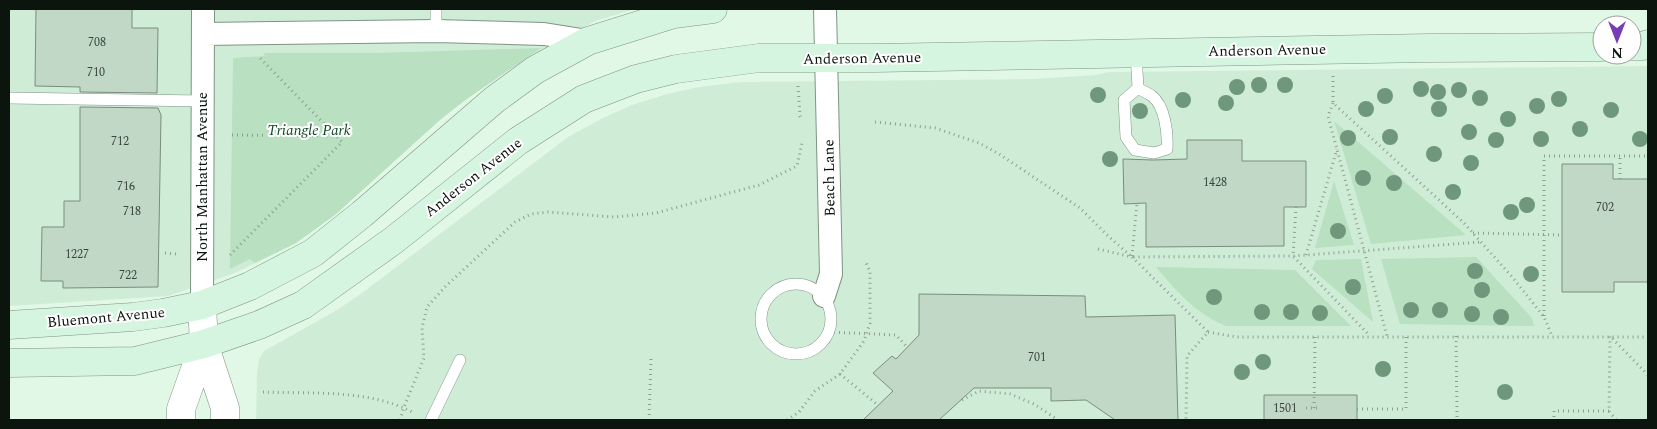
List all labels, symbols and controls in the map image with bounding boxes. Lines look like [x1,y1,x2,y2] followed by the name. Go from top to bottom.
[1592,15,1642,65] north arrow
[88,33,106,52] house number: 708
[1208,38,1326,63] street label: Anderson Avenue
[1611,42,1623,63] text: N
[803,46,921,71] street label: Anderson Avenue
[87,63,105,82] house number: 710
[191,92,214,262] street label: North Manhattan Avenue
[267,119,351,142] park label: Triangle Park
[111,132,129,151] house number: 712
[420,132,527,223] street label: Anderson Avenue
[817,139,842,217] street label: Beach Lane
[1203,173,1227,192] house number: 1428
[117,177,135,196] house number: 716
[1596,198,1614,217] house number: 702
[123,202,141,221] house number: 718
[65,245,89,264] house number: 1227
[119,266,137,285] house number: 722
[46,301,166,334] street label: Bluemont Avenue
[1028,348,1046,367] house number: 701
[1273,399,1297,418] house number: 1501

